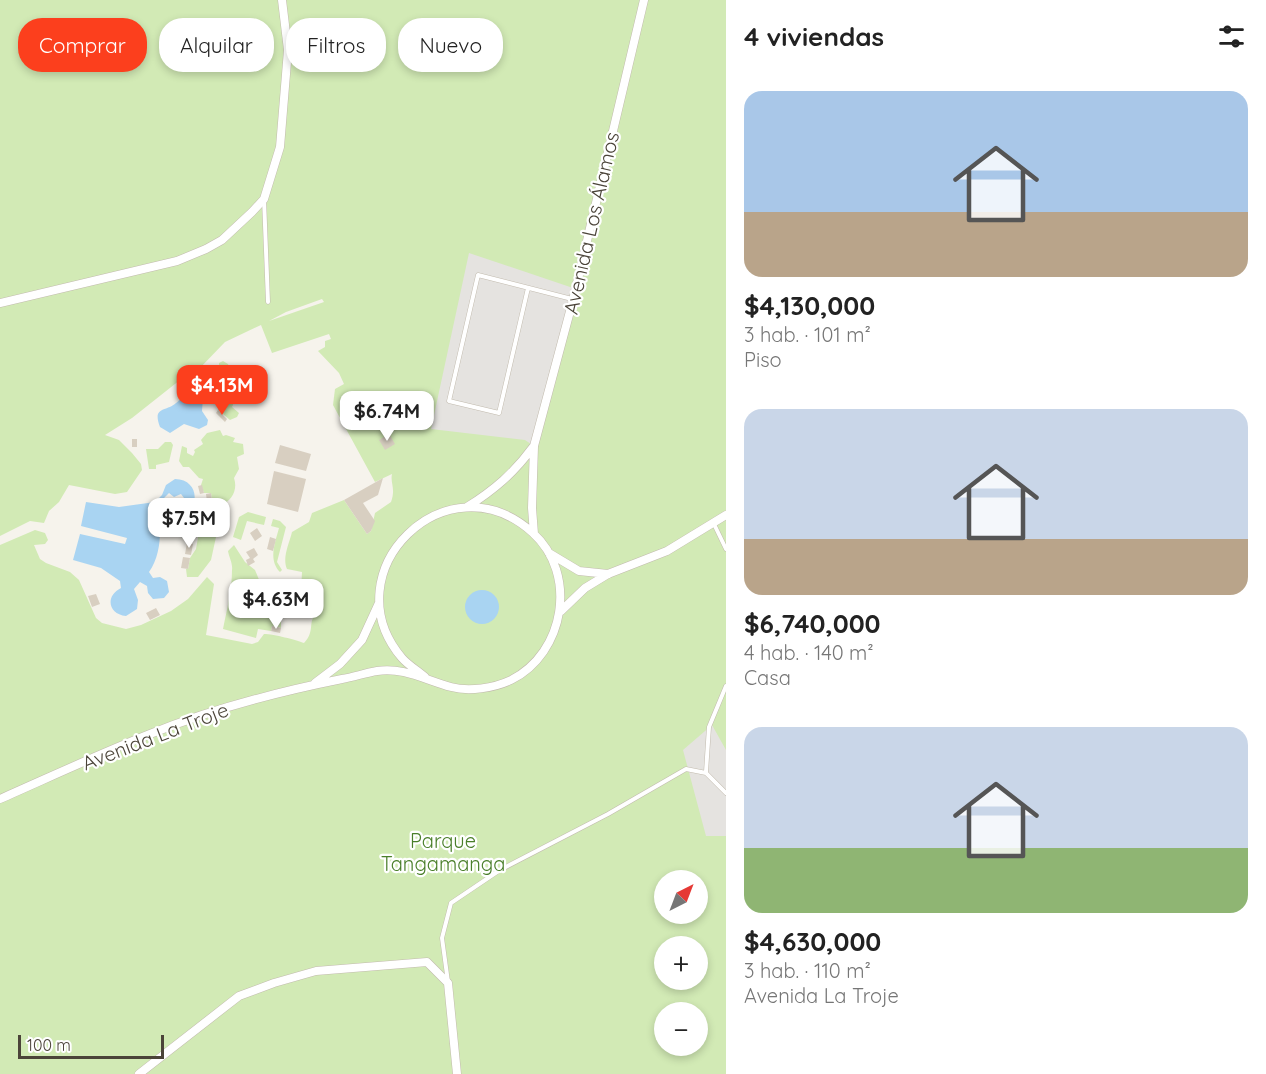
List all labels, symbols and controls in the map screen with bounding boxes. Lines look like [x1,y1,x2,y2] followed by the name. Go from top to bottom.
[18,18,147,72] chip: Comprar
[159,18,274,72] chip: Alquilar
[286,18,386,72] chip: Filtros
[398,18,503,72] chip: Nuevo
[744,20,884,53] text: 4 viviendas
[1215,20,1248,53] icon: filters
[558,129,624,317] street label: Avenida Los Álamos
[942,130,1050,238] icon: home
[744,289,875,322] text: $4,130,000
[744,322,871,347] text: 3 hab. · 101 m²
[744,347,782,372] text: Piso
[173,365,271,416] pin: $4.13M
[191,372,253,397] text: $4.13M
[338,391,436,442] pin: $6.74M
[354,398,420,423] text: $6.74M
[942,448,1050,556] icon: home
[147,498,231,549] pin: $7.5M
[162,505,216,530] text: $7.5M
[227,579,325,630] pin: $4.63M
[243,586,309,611] text: $4.63M
[744,607,881,640] text: $6,740,000
[744,640,874,665] text: 4 hab. · 140 m²
[744,665,791,690] text: Casa
[78,697,232,775] street label: Avenida La Troje
[942,766,1050,874] icon: home
[381,828,505,876] park label: Parque Tangamanga
[654,870,708,924] north arrow
[654,870,708,1056] map controls
[744,925,881,958] text: $4,630,000
[654,936,708,990] button: +
[744,958,871,983] text: 3 hab. · 110 m²
[744,983,899,1008] text: Avenida La Troje
[654,1002,708,1056] button: −
[18,1032,164,1060] scale bar
[27,1035,71,1055] text: 100 m

